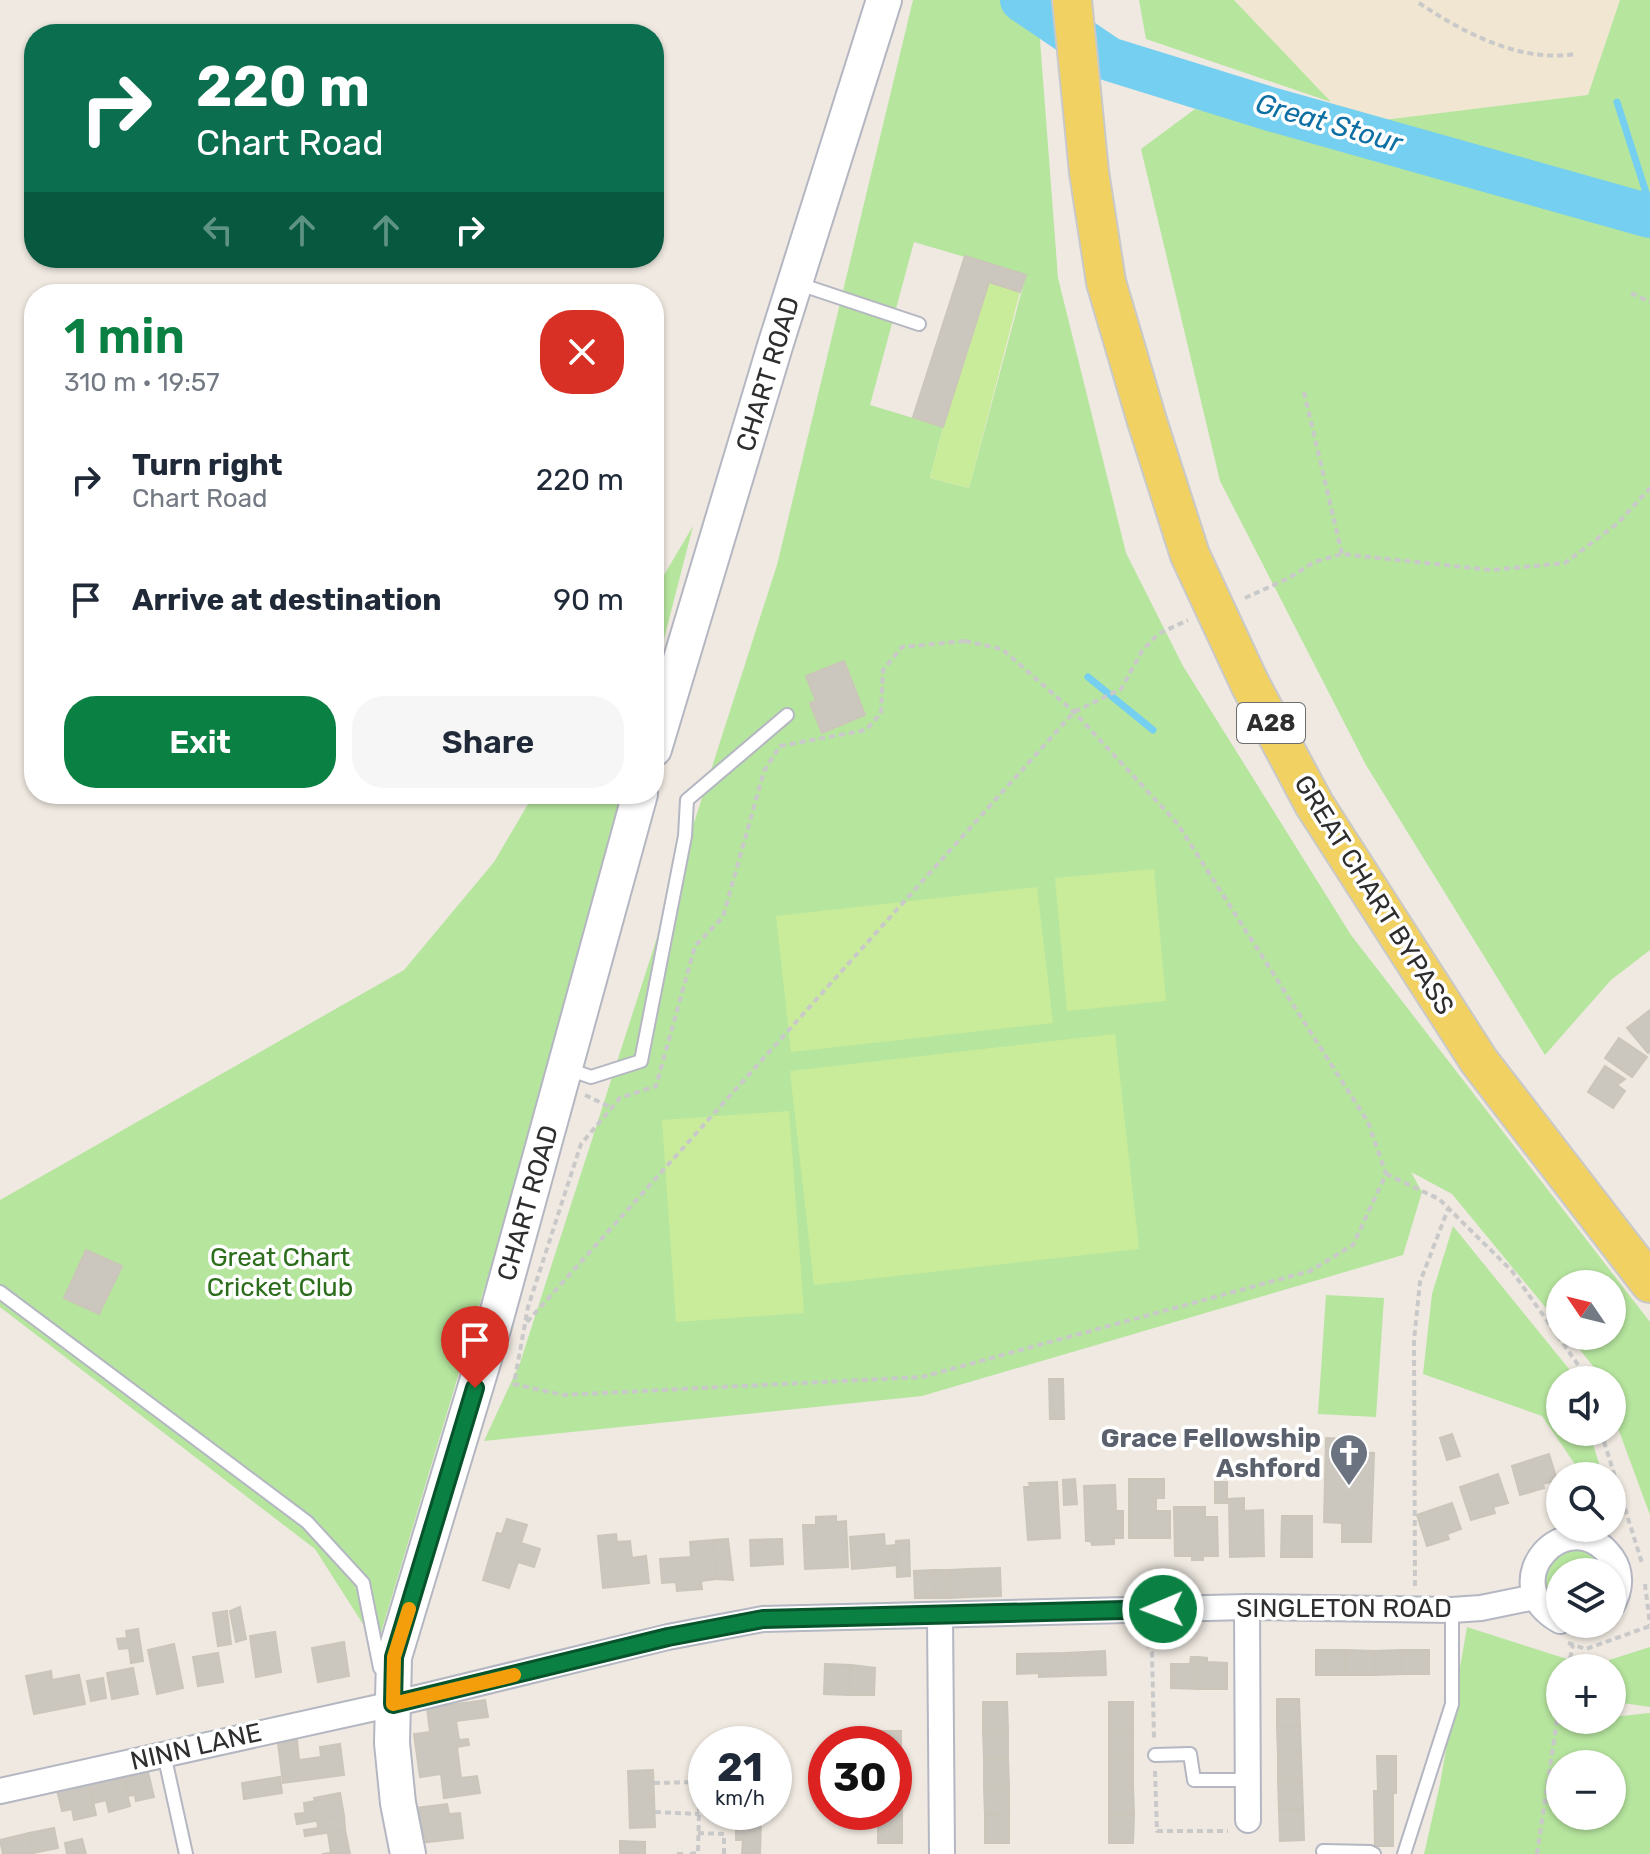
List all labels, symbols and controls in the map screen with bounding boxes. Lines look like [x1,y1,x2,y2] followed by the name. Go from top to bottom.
[196,54,370,120] text: 220 m
[64,56,168,160] icon: right
[1252,86,1407,160] water label: Great Stour
[196,121,384,164] text: Chart Road
[196,208,240,252] icon: left
[280,208,324,252] icon: ahead
[364,208,408,252] icon: ahead
[448,208,492,252] icon: right
[730,293,806,455] street label: CHART ROAD
[64,308,185,365] text: 1 min
[540,310,624,394] button: close
[64,367,220,398] text: 310 m · 19:57
[132,447,283,483] text: Turn right
[64,458,108,502] icon: right
[536,462,624,498] text: 220 m
[132,483,268,514] text: Chart Road
[64,578,108,622] icon: arrive
[132,582,442,618] text: Arrive at destination
[553,582,624,618] text: 90 m
[64,696,336,788] button: Exit
[352,696,624,788] button: Share
[1237,703,1305,743] road number: A28
[1288,770,1460,1020] street label: GREAT CHART BYPASS
[491,1122,565,1284] street label: CHART ROAD
[207,1242,353,1303] park label: Great Chart Cricket Club
[1546,1270,1626,1350] north arrow
[1546,1270,1626,1830] map controls
[441,1306,509,1388] pin
[453,1318,497,1362] icon: arrive
[1546,1366,1626,1446] button: sound
[1101,1423,1321,1484] place label: Grace Fellowship Ashford
[1328,1432,1370,1487] church icon: Grace Fellowship Ashford
[1546,1462,1626,1542] button: search
[1546,1558,1626,1638] button: layers
[1121,1567,1205,1651] position arrow
[1236,1593,1452,1624] street label: SINGLETON ROAD
[1546,1654,1626,1734] button: +
[127,1717,265,1777] street label: NINN LANE
[808,1726,912,1830] speed limit sign: 30
[717,1744,763,1791] text: 21
[1546,1750,1626,1830] button: −
[715,1786,765,1810] text: km/h

